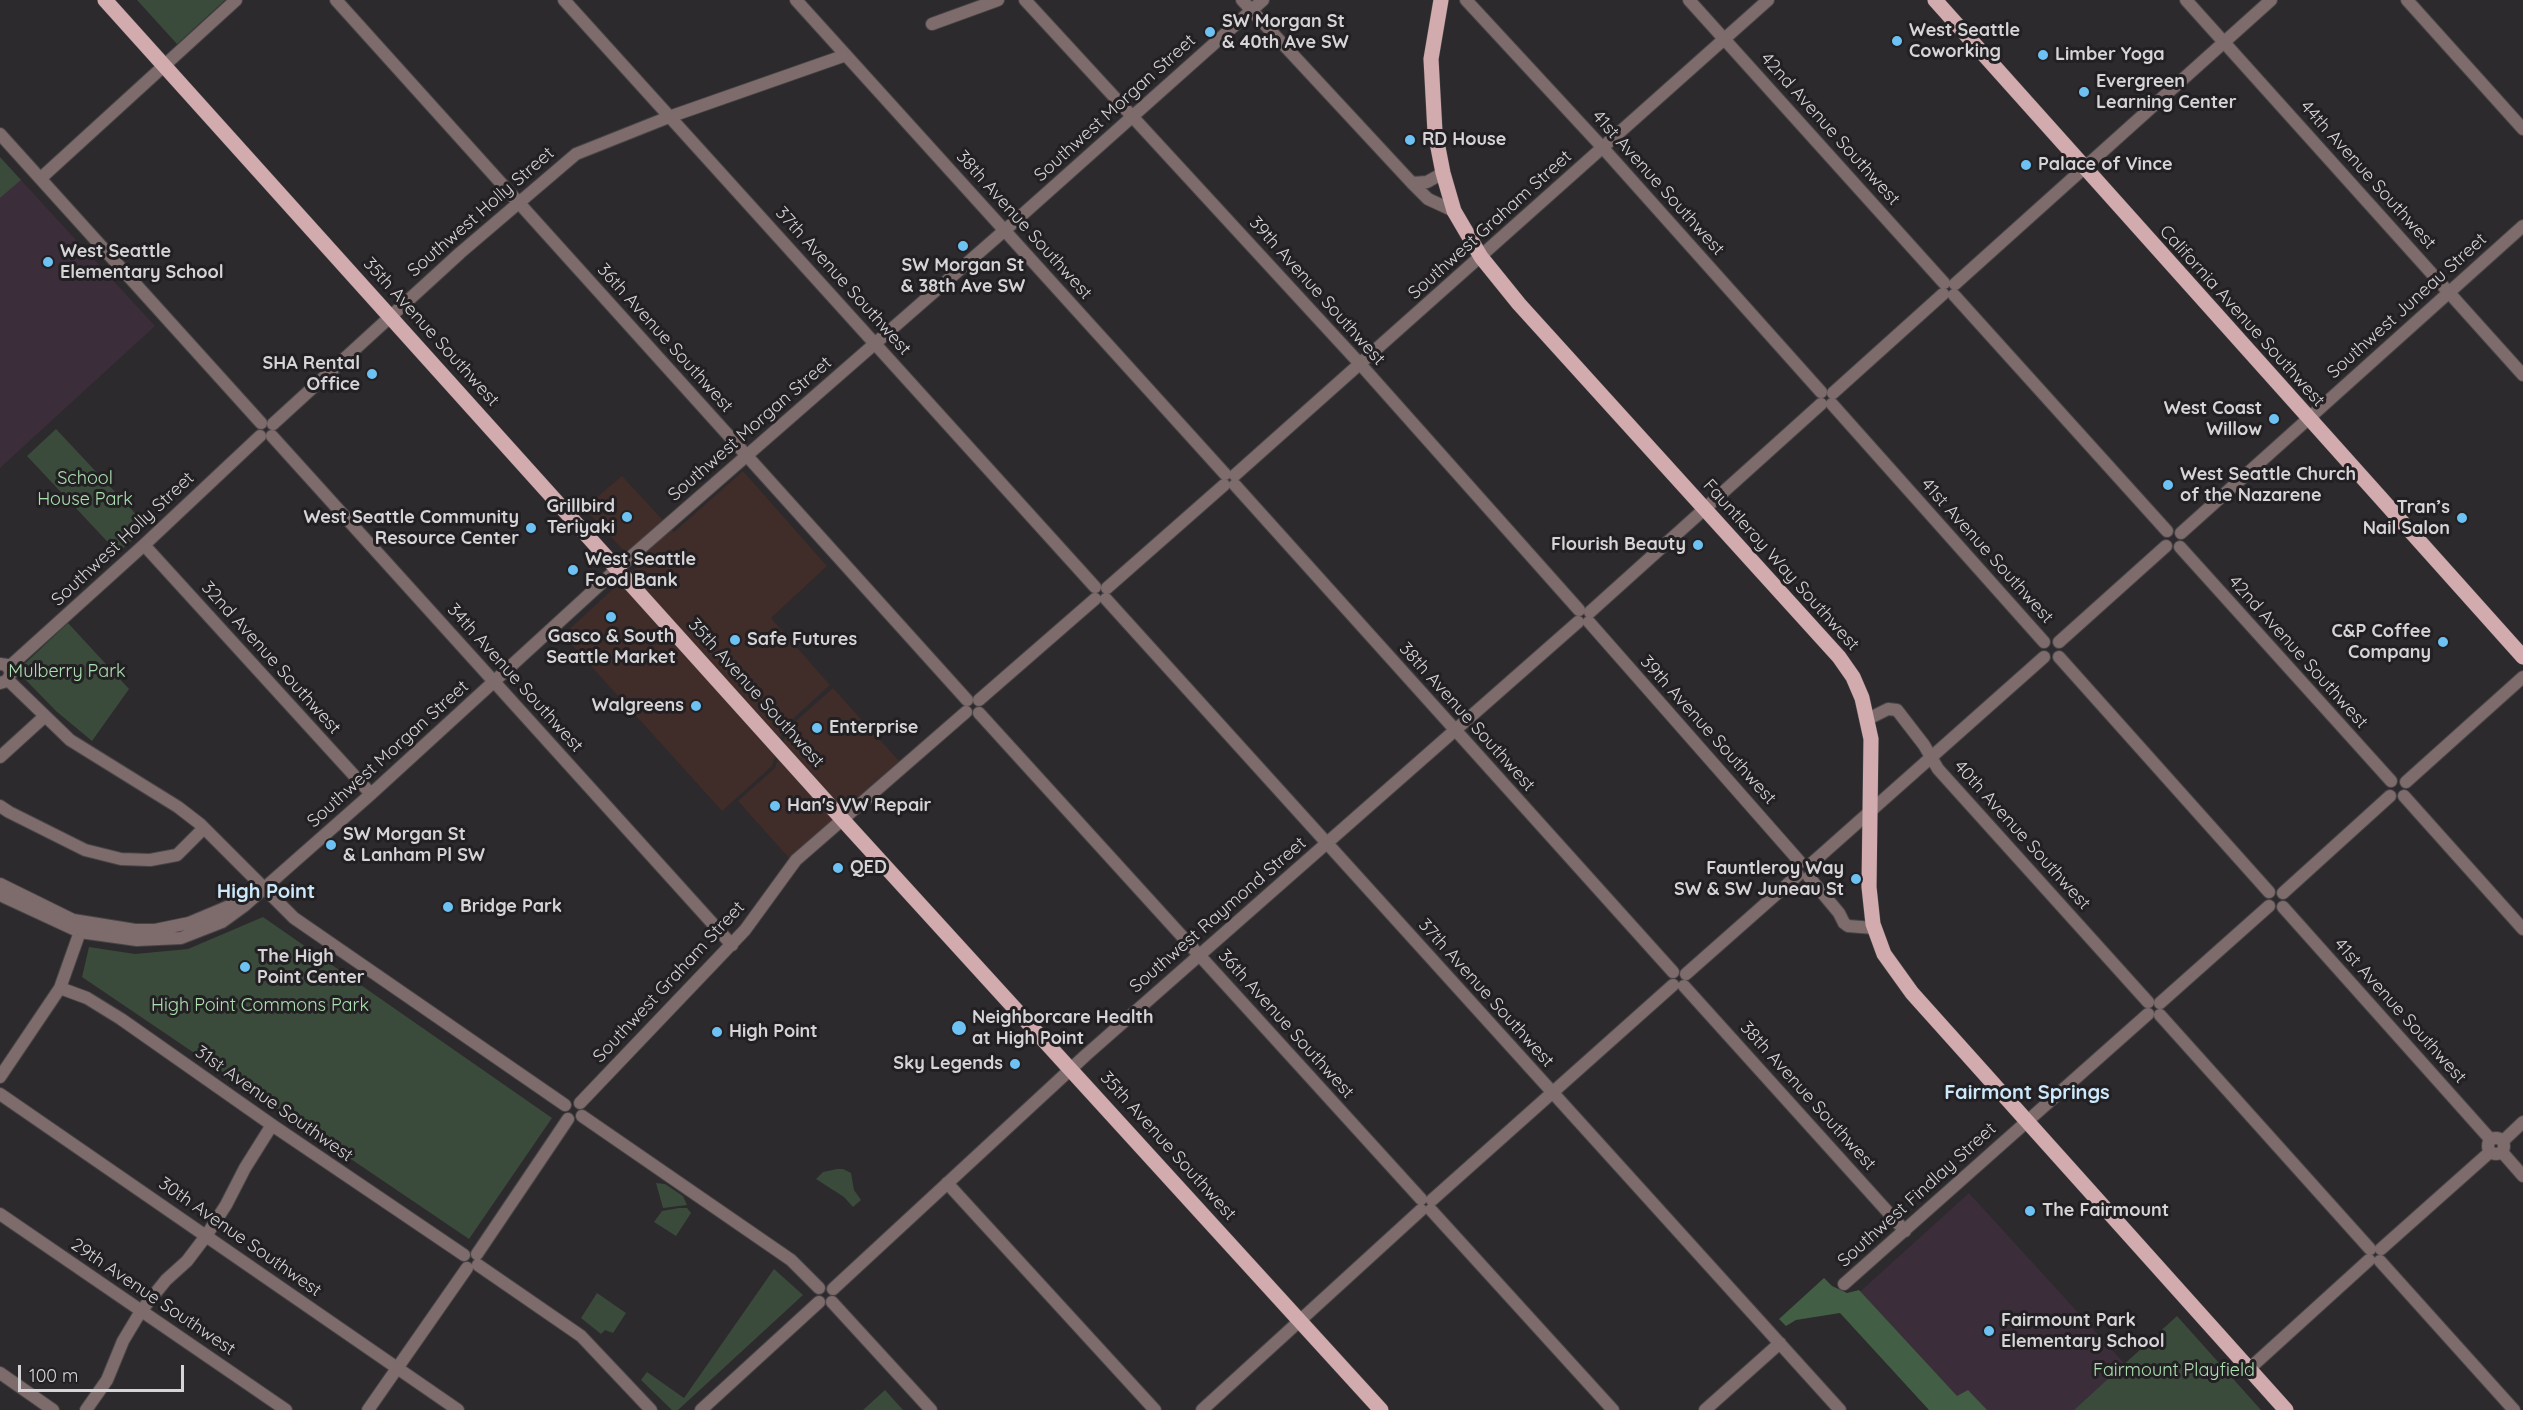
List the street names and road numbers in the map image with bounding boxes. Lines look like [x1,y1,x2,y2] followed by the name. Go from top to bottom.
[1030,30,1200,186] street label: Southwest Morgan Street
[1756,48,1904,210] street label: 42nd Avenue Southwest
[2296,96,2440,254] street label: 44th Avenue Southwest
[1587,106,1729,260] street label: 41st Avenue Southwest
[403,143,559,281] street label: Southwest Holly Street
[952,146,1096,304] street label: 38th Avenue Southwest
[1404,146,1576,304] street label: Southwest Graham Street
[771,202,915,360] street label: 37th Avenue Southwest
[1244,212,1390,370] street label: 39th Avenue Southwest
[2155,221,2329,411] street label: California Avenue Southwest
[2323,229,2491,383] street label: Southwest Juneau Street
[358,253,504,411] street label: 35th Avenue Southwest
[593,259,737,417] street label: 36th Avenue Southwest
[664,352,836,506] street label: Southwest Morgan Street
[47,467,199,611] street label: Southwest Holly Street
[1916,474,2058,628] street label: 41st Avenue Southwest
[1698,475,1864,655] street label: Fauntleroy Way Southwest
[2224,571,2372,733] street label: 42nd Avenue Southwest
[197,577,345,739] street label: 32nd Avenue Southwest
[443,599,587,757] street label: 34th Avenue Southwest
[683,614,829,772] street label: 35th Avenue Southwest
[1395,638,1539,796] street label: 38th Avenue Southwest
[1635,651,1781,809] street label: 39th Avenue Southwest
[303,676,473,832] street label: Southwest Morgan Street
[1949,756,2095,914] street label: 40th Avenue Southwest
[1125,832,1311,998] street label: Southwest Raymond Street
[589,897,749,1067] street label: Southwest Graham Street
[1414,914,1558,1072] street label: 37th Avenue Southwest
[2329,934,2471,1088] street label: 41st Avenue Southwest
[1214,945,1358,1103] street label: 36th Avenue Southwest
[1736,1017,1880,1175] street label: 38th Avenue Southwest
[191,1041,357,1167] street label: 31st Avenue Southwest
[1095,1067,1241,1225] street label: 35th Avenue Southwest
[1833,1118,2001,1272] street label: Southwest Findlay Street
[154,1173,326,1301] street label: 30th Avenue Southwest
[67,1234,239,1360] street label: 29th Avenue Southwest

